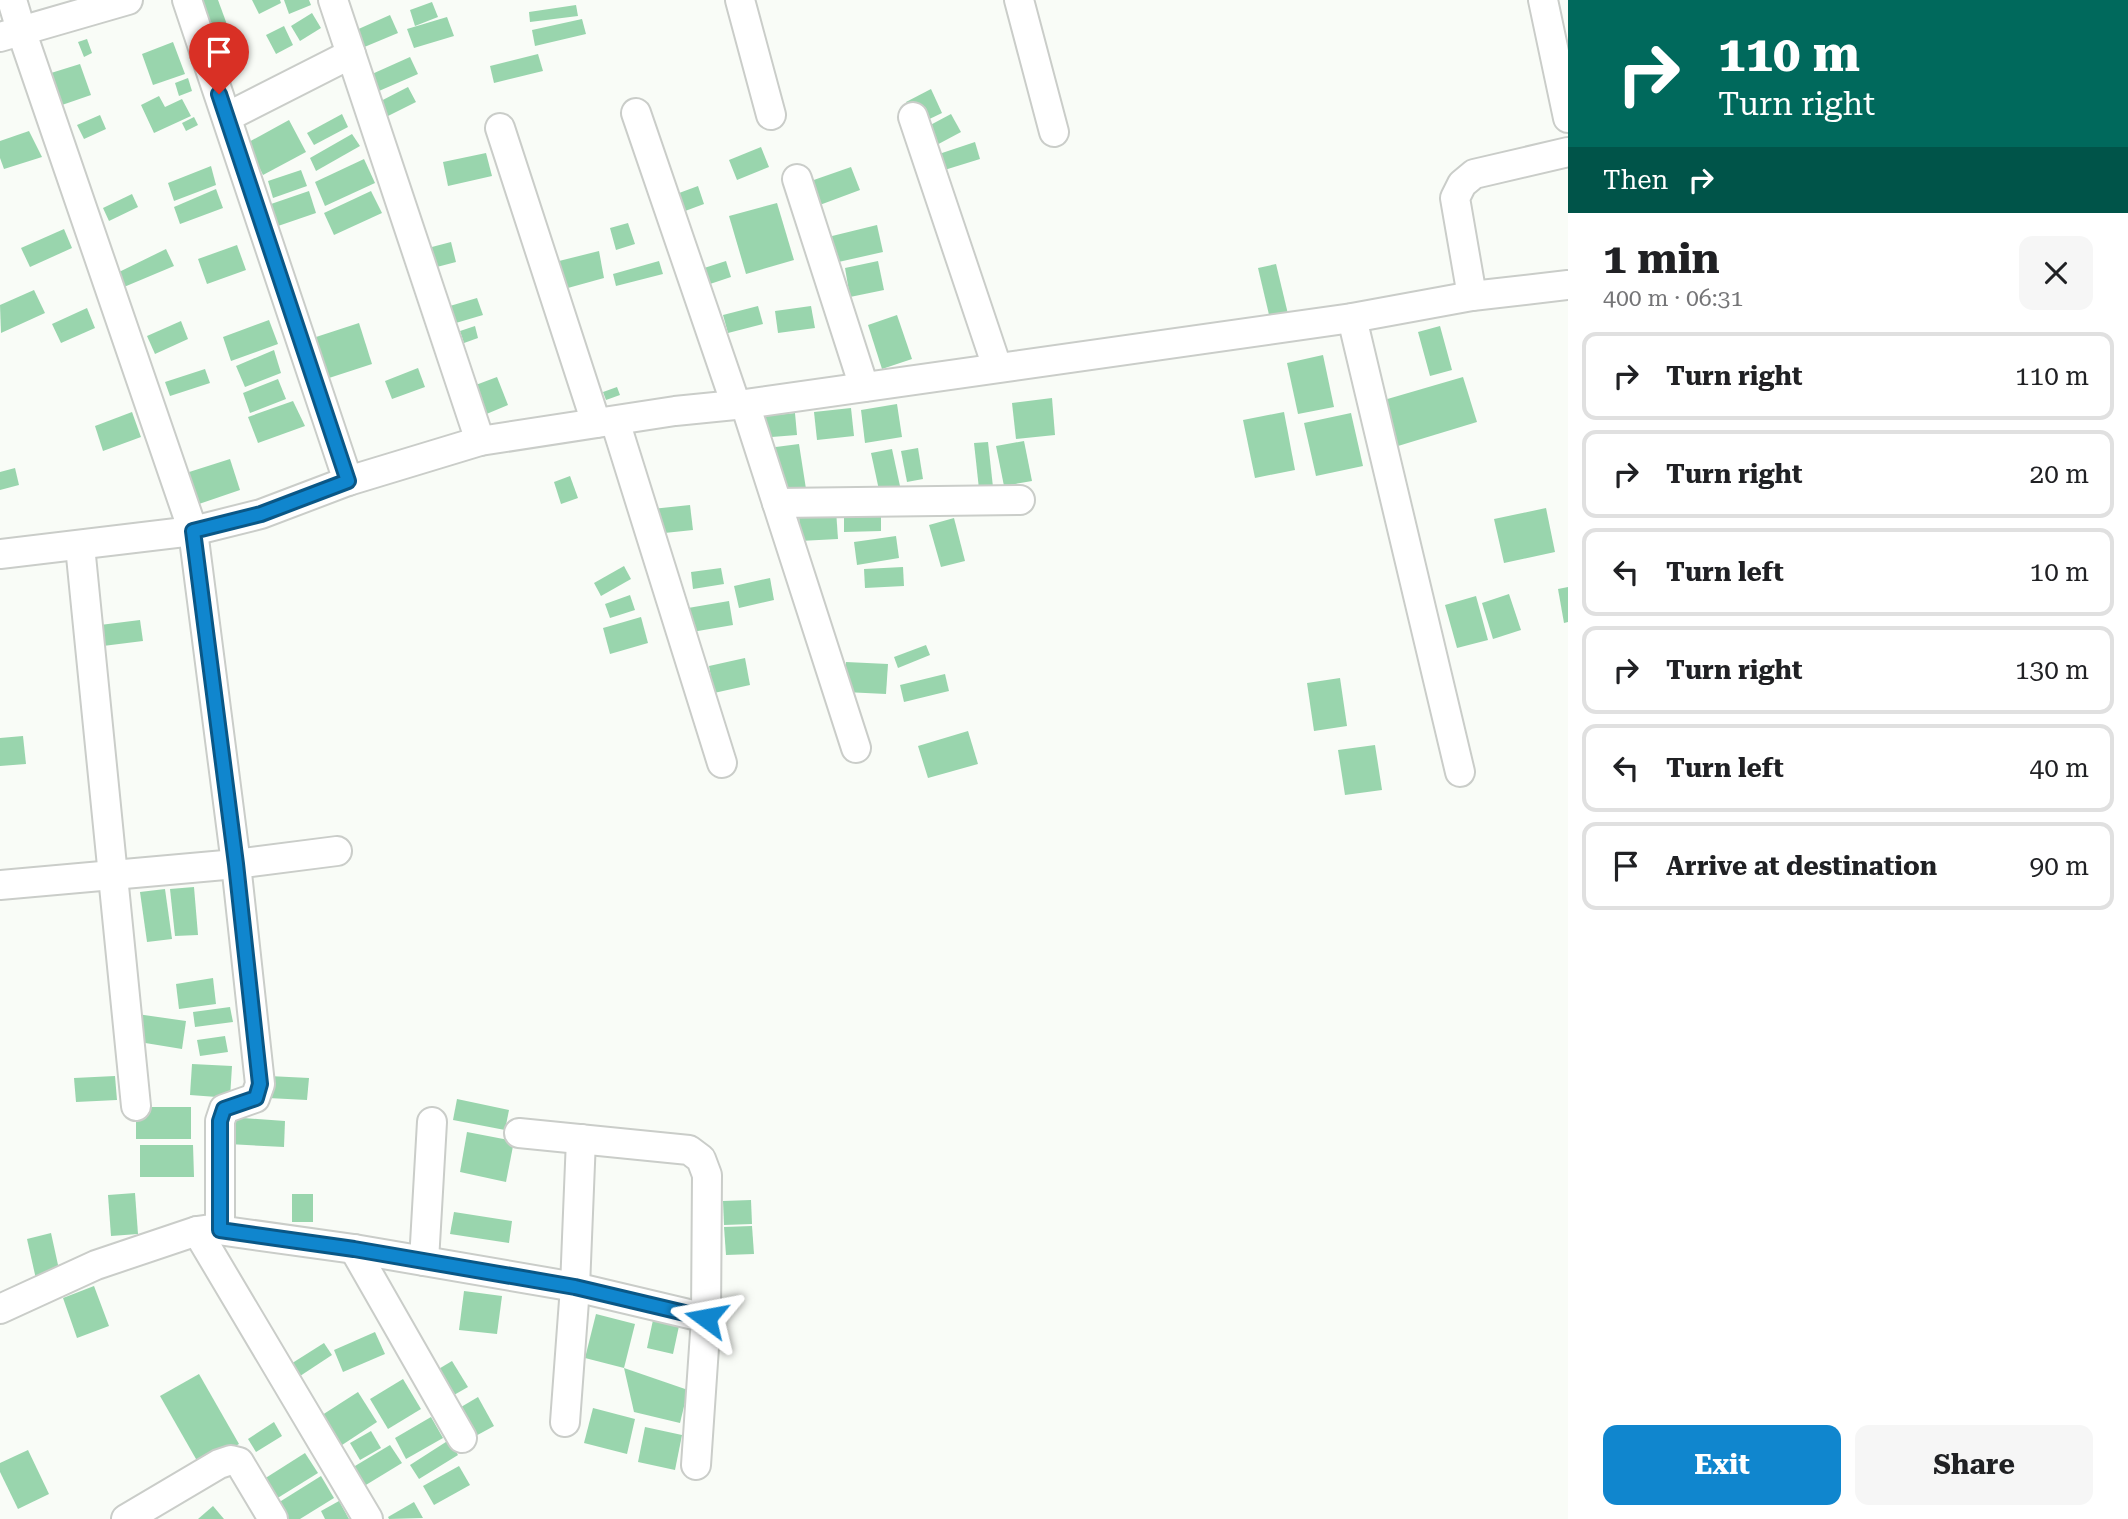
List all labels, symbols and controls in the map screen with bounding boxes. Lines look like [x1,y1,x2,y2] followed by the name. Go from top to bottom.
[189,22,249,94] pin
[1718,26,1860,83] text: 110 m
[1603,28,1694,119] icon: right
[200,33,238,71] icon: arrive
[1718,85,1875,123] text: Turn right
[1682,161,1720,199] icon: right
[1603,165,1668,195] text: Then
[1603,234,1720,283] text: 1 min
[2019,236,2093,310] button: close
[1603,285,1743,312] text: 400 m · 06:31
[1607,357,1645,395] icon: right
[1666,361,1802,391] text: Turn right
[2015,361,2089,391] text: 110 m
[1607,455,1645,493] icon: right
[1666,459,1802,489] text: Turn right
[2030,459,2089,489] text: 20 m
[1607,553,1645,591] icon: left
[1666,557,1784,587] text: Turn left
[2030,557,2089,587] text: 10 m
[1607,651,1645,689] icon: right
[1666,655,1802,685] text: Turn right
[2015,655,2089,685] text: 130 m
[1607,749,1645,787] icon: left
[1666,753,1784,783] text: Turn left
[2030,753,2089,783] text: 40 m
[1607,847,1645,885] icon: arrive
[1666,851,1937,881] text: Arrive at destination
[2030,851,2089,881] text: 90 m
[669,1281,743,1355] position arrow
[1603,1425,1841,1505] button: Exit
[1855,1425,2093,1505] button: Share

